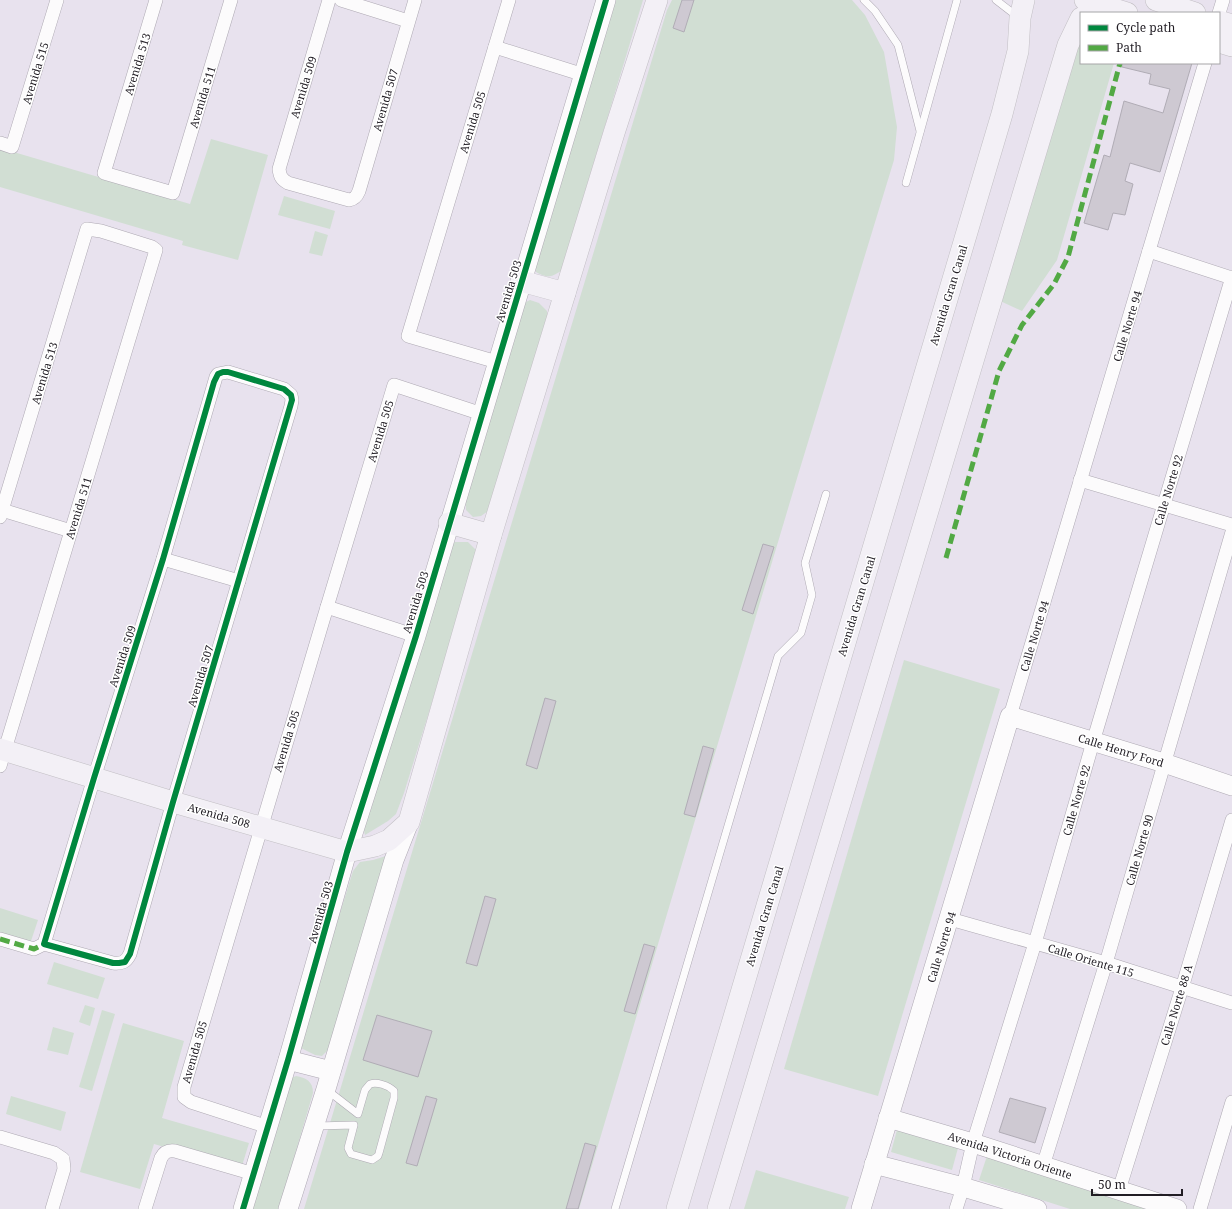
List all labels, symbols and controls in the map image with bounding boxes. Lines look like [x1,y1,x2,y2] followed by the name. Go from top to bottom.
[1080,12,1220,64] legend
[1116,19,1176,36] text: Cycle path
[120,31,154,97] street label: Avenida 513
[1116,39,1142,56] text: Path
[18,40,52,106] street label: Avenida 515
[286,54,320,120] street label: Avenida 509
[185,64,219,130] street label: Avenida 511
[369,67,401,133] street label: Avenida 507
[455,89,489,155] street label: Avenida 505
[926,242,971,347] street label: Avenida Gran Canal
[491,258,525,324] street label: Avenida 503
[1109,289,1145,363] street label: Calle Norte 94
[27,340,61,406] street label: Avenida 513
[363,398,397,464] street label: Avenida 505
[1150,453,1186,527] street label: Calle Norte 92
[61,475,95,541] street label: Avenida 511
[834,553,879,658] street label: Avenida Gran Canal
[398,569,432,635] street label: Avenida 503
[1016,599,1052,673] street label: Calle Norte 94
[105,623,139,689] street label: Avenida 509
[183,643,217,709] street label: Avenida 507
[269,708,303,774] street label: Avenida 505
[1076,730,1166,770] street label: Calle Henry Ford
[1059,763,1093,837] street label: Calle Norte 92
[186,799,252,831] street label: Avenida 508
[1122,813,1156,887] street label: Calle Norte 90
[742,863,787,968] street label: Avenida Gran Canal
[304,879,336,945] street label: Avenida 503
[923,910,959,984] street label: Calle Norte 94
[1046,940,1136,980] street label: Calle Oriente 115
[1157,962,1196,1047] street label: Calle Norte 88 A
[178,1019,210,1085] street label: Avenida 505
[946,1128,1074,1182] street label: Avenida Victoria Oriente
[1092,1171,1182,1197] scale bar
[1098,1176,1126,1193] text: 50 m

